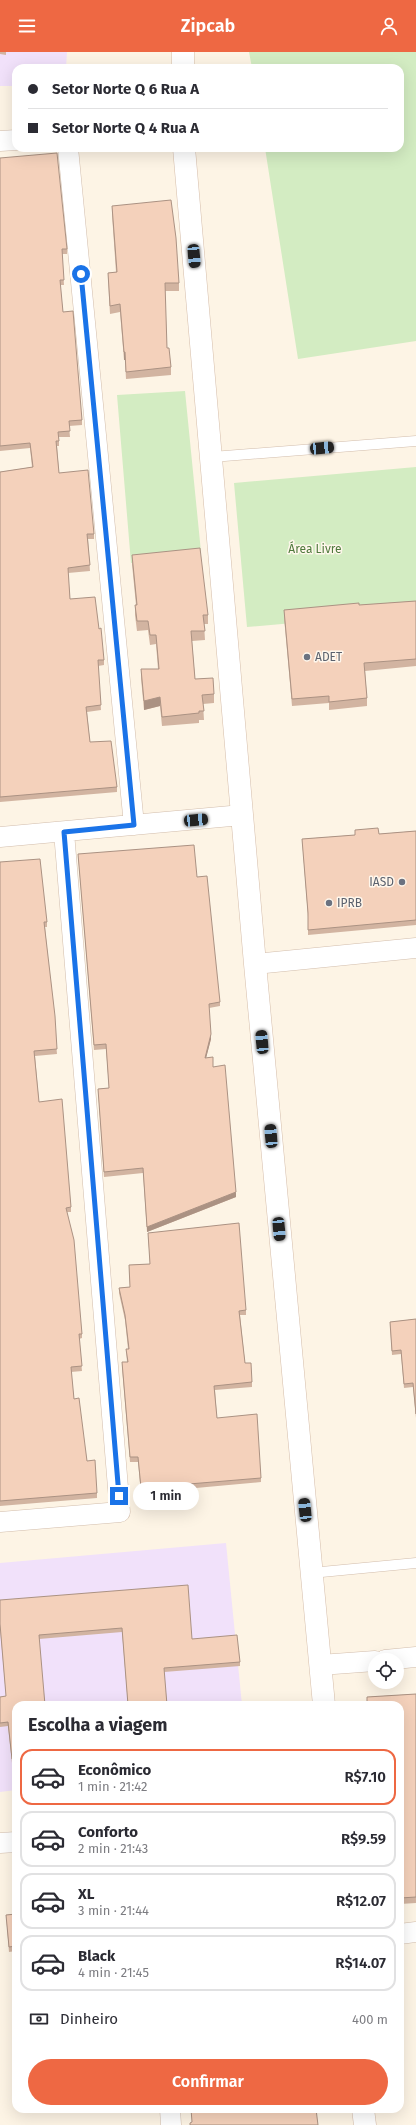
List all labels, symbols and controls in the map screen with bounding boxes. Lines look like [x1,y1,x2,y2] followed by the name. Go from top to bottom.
[16,15,38,37] icon: menu
[181,15,235,37] text: Zipcab
[378,15,400,37] icon: person
[52,80,199,98] text: Setor Norte Q 6 Rua A
[52,119,199,137] text: Setor Norte Q 4 Rua A
[187,244,201,268] car
[72,265,90,283] route start
[310,441,334,455] car
[288,541,342,556] park label: Área Livre
[315,650,343,664] place label: ADET
[302,652,312,662] marker: ADET
[184,813,208,827] car
[369,875,394,889] place label: IASD
[397,877,407,887] marker: IASD
[337,896,362,910] place label: IPRB
[324,898,334,908] marker: IPRB
[255,1030,269,1054] car
[264,1124,278,1148] car
[272,1217,286,1241] car
[133,1482,199,1510] callout: 1 min
[110,1487,128,1505] route end
[150,1488,182,1503] text: 1 min
[298,1497,312,1523] car
[368,1653,404,1689] map controls
[368,1653,404,1689] button: locate
[28,1714,168,1736] text: Escolha a viagem
[30,1759,66,1795] icon: car
[78,1761,151,1779] text: Econômico
[344,1768,386,1786] text: R$7.10
[78,1779,147,1794] text: 1 min · 21:42
[30,1821,66,1857] icon: car
[78,1823,138,1841] text: Conforto
[341,1830,386,1848] text: R$9.59
[78,1841,148,1856] text: 2 min · 21:43
[30,1883,66,1919] icon: car
[78,1885,94,1903] text: XL
[336,1892,386,1910] text: R$12.07
[78,1903,149,1918] text: 3 min · 21:44
[30,1945,66,1981] icon: car
[78,1947,115,1965] text: Black
[335,1954,386,1972] text: R$14.07
[78,1965,149,1980] text: 4 min · 21:45
[28,2008,50,2030] icon: cash
[60,2010,118,2028] text: Dinheiro
[352,2012,388,2027] text: 400 m
[28,2059,388,2105] button: Confirmar

